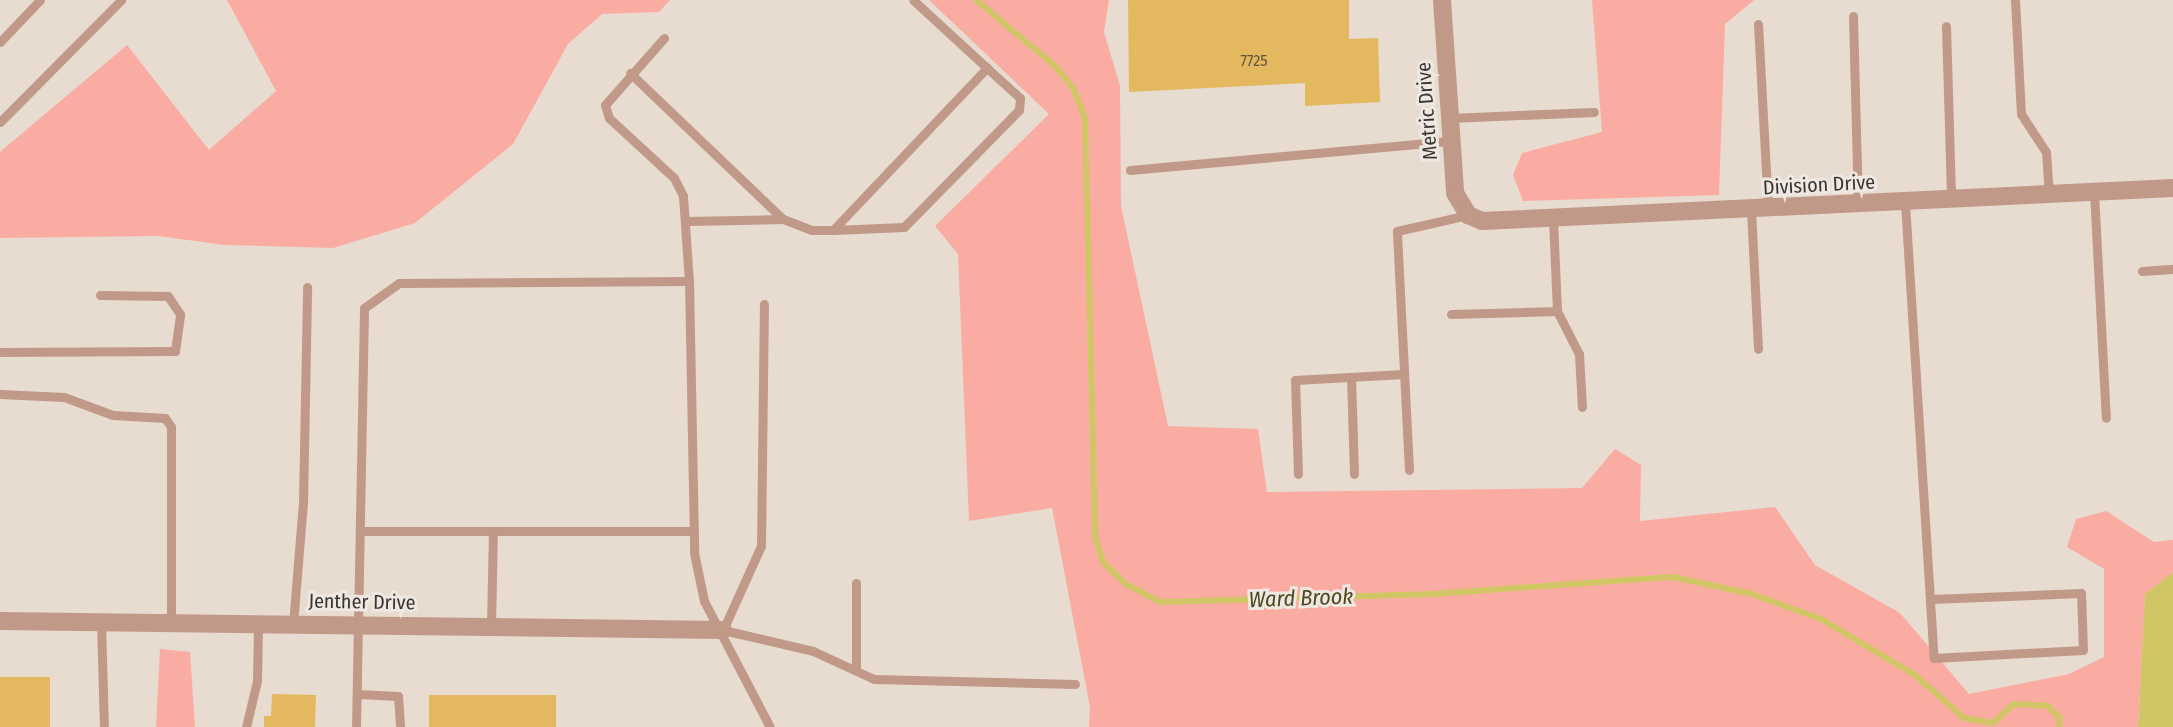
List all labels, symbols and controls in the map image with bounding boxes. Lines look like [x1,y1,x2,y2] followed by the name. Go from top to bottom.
[1240,51,1268,71] house number: 7725
[1412,61,1442,161] street label: Metric Drive
[1762,170,1876,200] street label: Division Drive
[1248,583,1354,613] water label: Ward Brook
[308,589,416,615] street label: Jenther Drive

